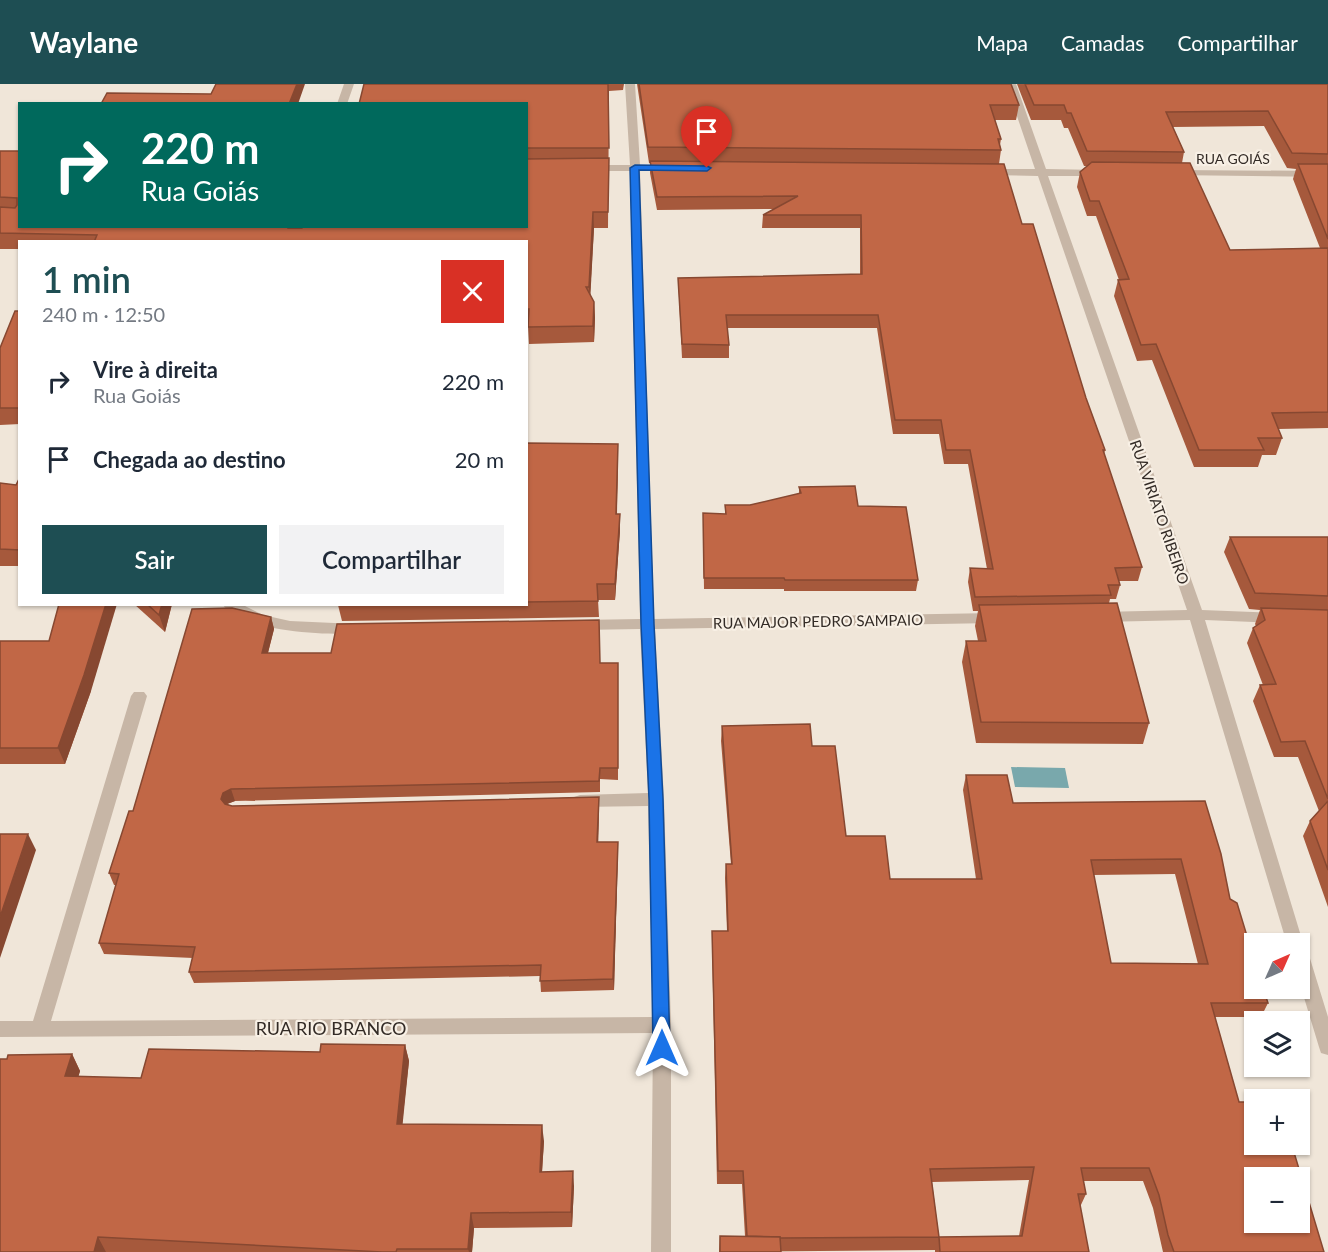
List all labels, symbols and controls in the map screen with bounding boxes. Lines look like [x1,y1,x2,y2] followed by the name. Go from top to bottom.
[30,25,138,59] text: Waylane
[976,30,1028,55] text: Mapa
[1061,30,1144,55] text: Camadas
[1177,30,1298,55] text: Compartilhar
[681,106,732,168] pin
[690,115,723,148] icon: arrive
[141,123,259,173] text: 220 m
[42,126,120,204] icon: right
[1196,150,1270,167] street label: RUA GOIÁS
[141,174,259,207] text: Rua Goiás
[42,257,131,301] text: 1 min
[441,260,504,323] button: close
[42,302,165,326] text: 240 m · 12:50
[93,356,218,383] text: Vire à direita
[42,365,75,398] icon: right
[442,368,504,395] text: 220 m
[93,383,181,407] text: Rua Goiás
[1127,437,1193,587] street label: RUA VIRIATO RIBEIRO
[42,443,75,476] icon: arrive
[93,446,286,473] text: Chegada ao destino
[455,446,504,473] text: 20 m
[42,525,267,594] button: Sair
[279,525,504,594] button: Compartilhar
[713,610,923,632] street label: RUA MAJOR PEDRO SAMPAIO
[1244,933,1310,999] north arrow
[1244,933,1310,1233] map controls
[1244,1011,1310,1077] button: layers
[630,1016,694,1080] position arrow
[256,1017,406,1039] street label: RUA RIO BRANCO
[1244,1089,1310,1155] button: +
[1244,1167,1310,1233] button: −

